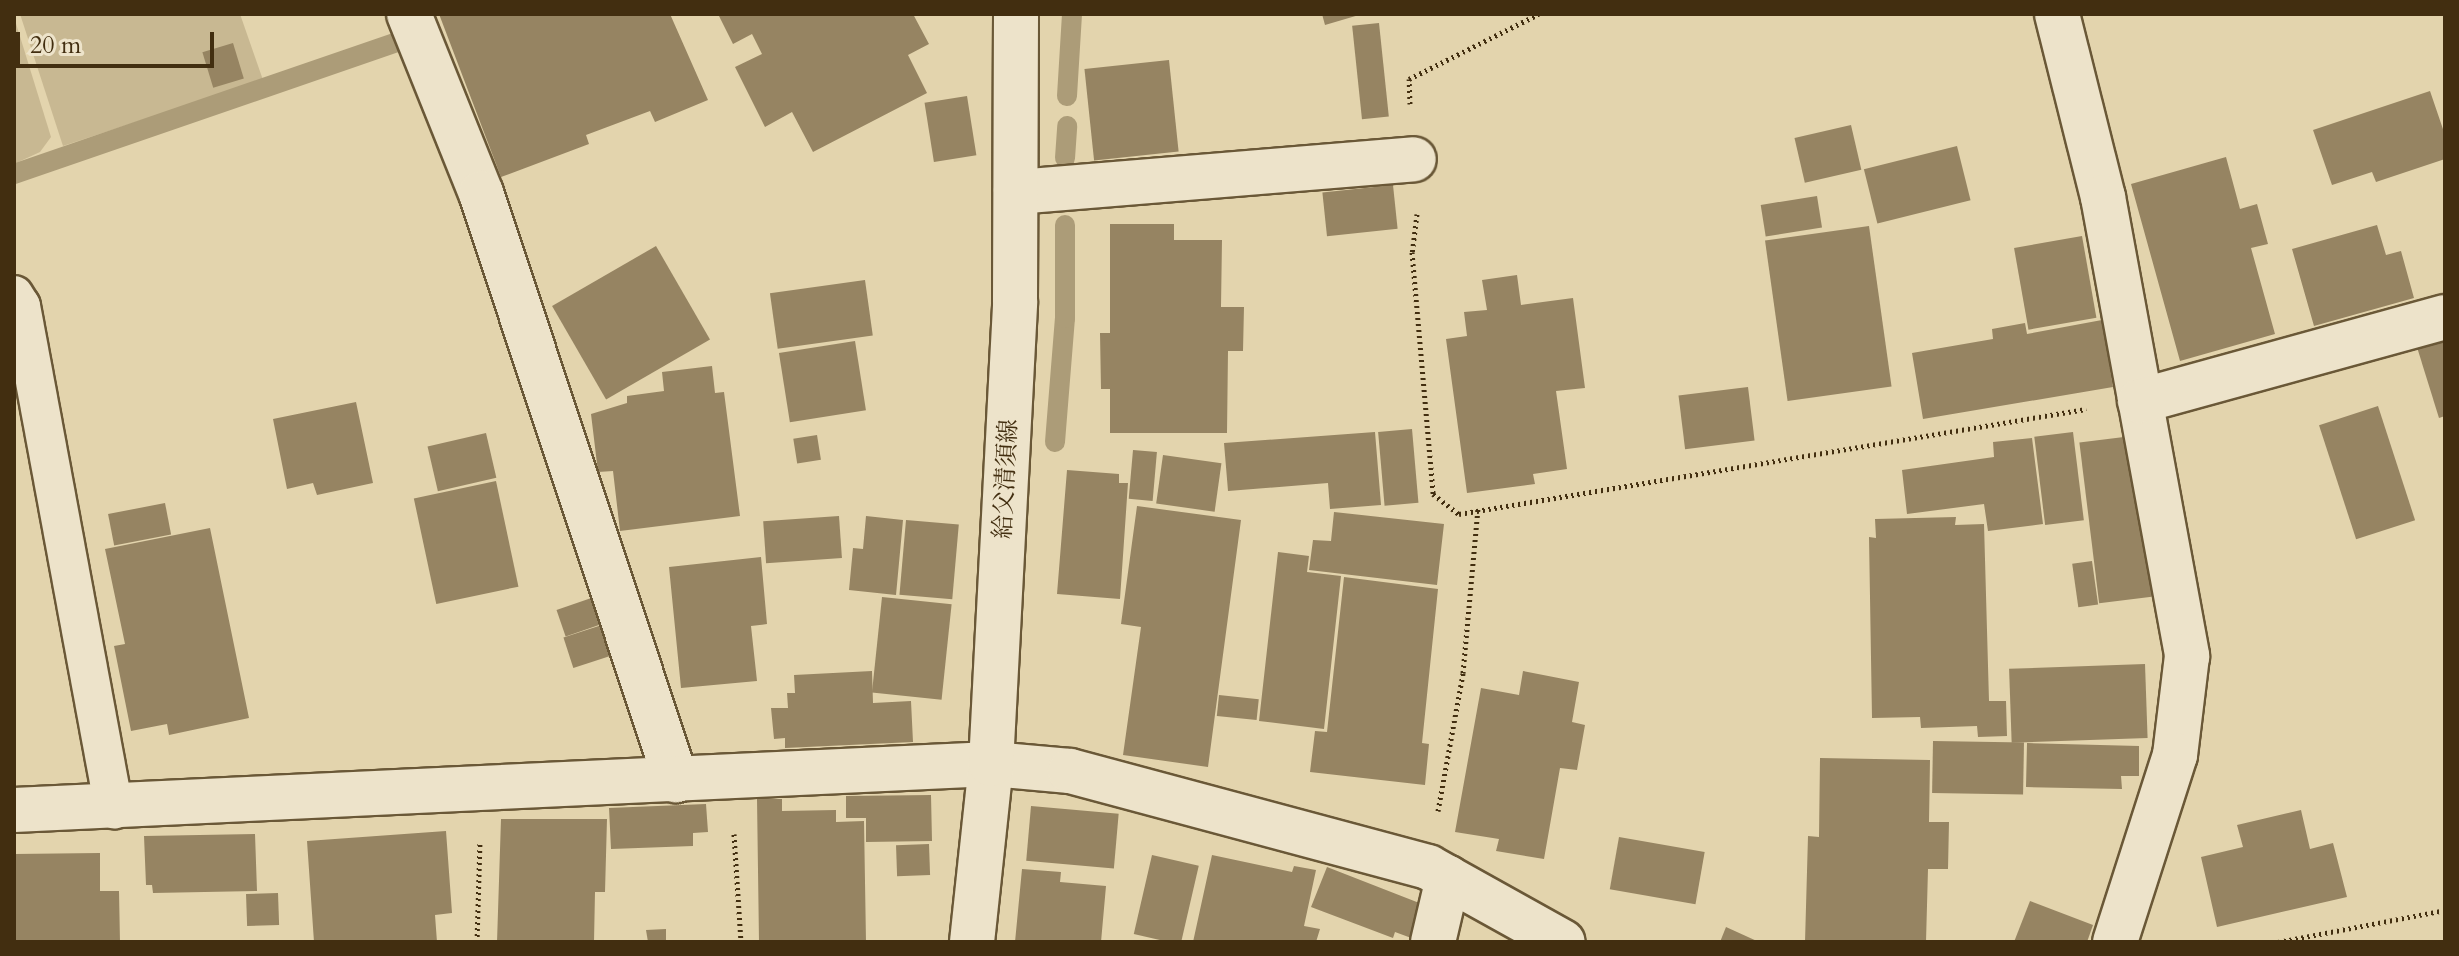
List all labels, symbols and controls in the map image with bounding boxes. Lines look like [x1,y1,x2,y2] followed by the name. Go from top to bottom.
[20,16,218,66] scale bar
[30,29,81,62] text: 20 m
[988,418,1024,540] street label: 給父清須線

